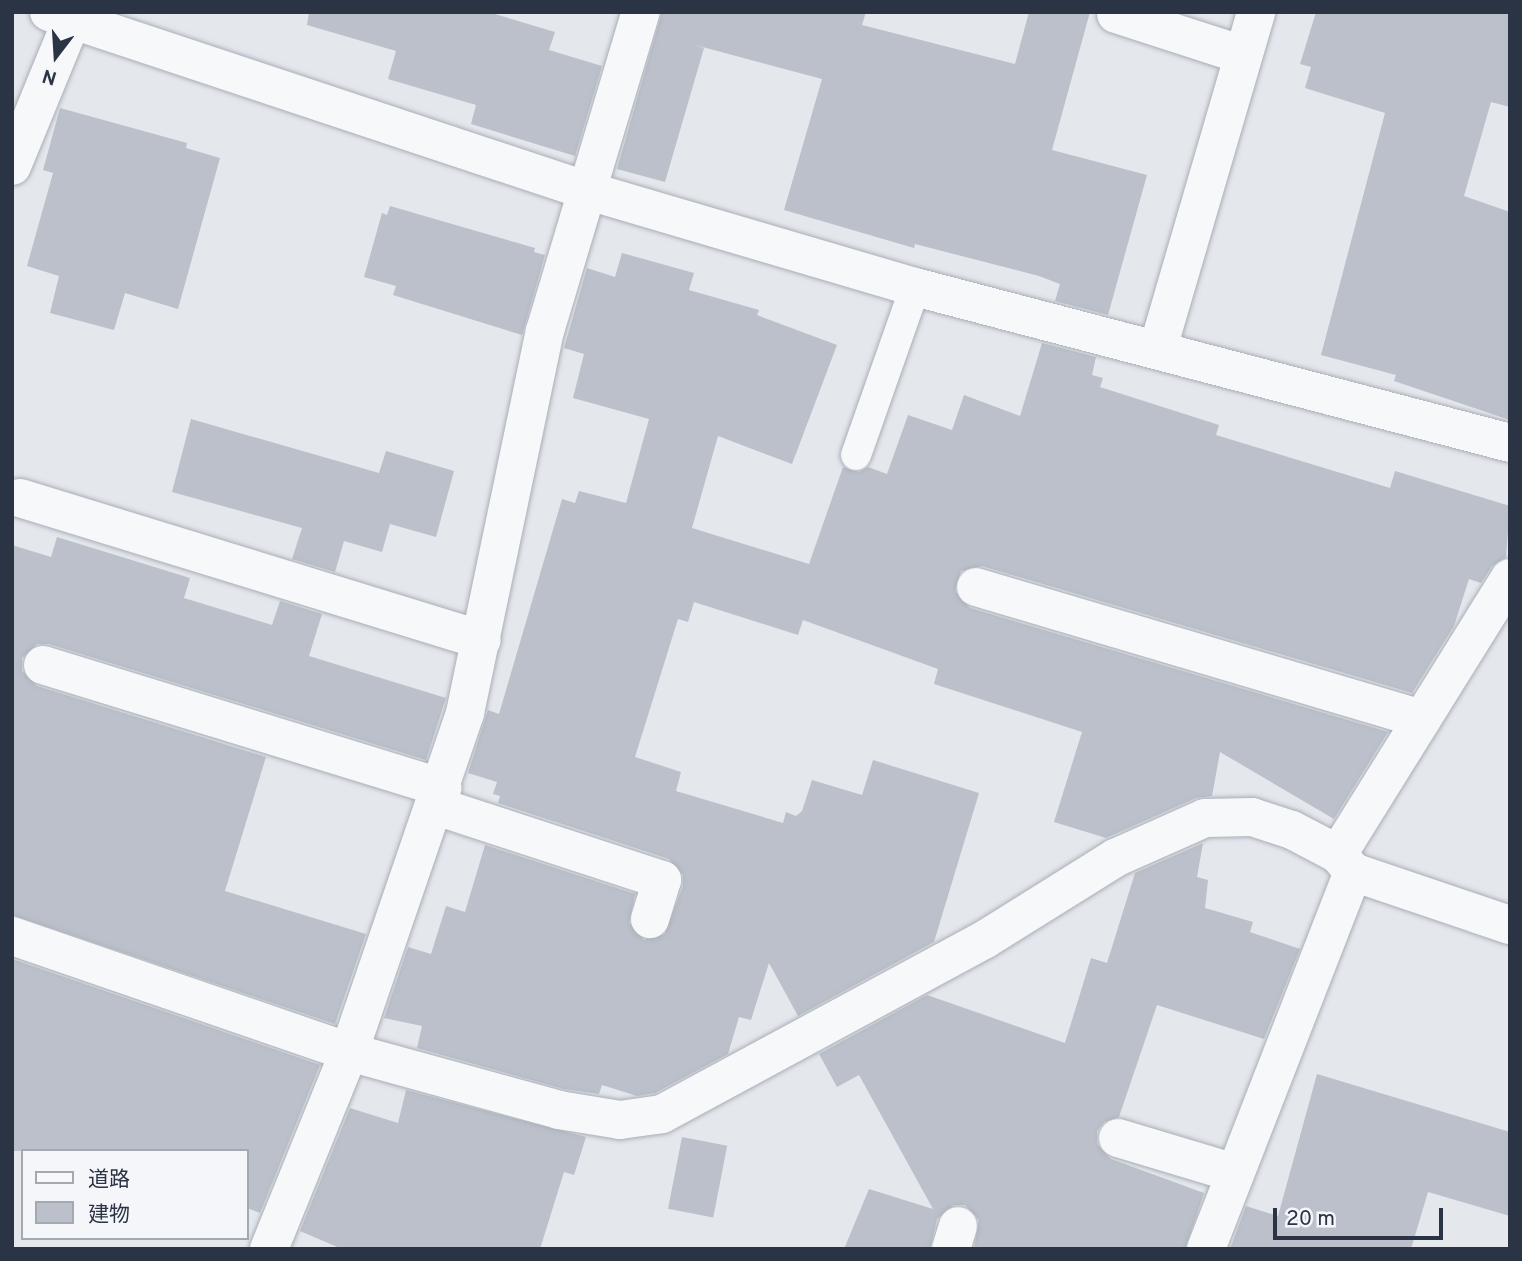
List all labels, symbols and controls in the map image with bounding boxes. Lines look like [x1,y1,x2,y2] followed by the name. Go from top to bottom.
[21,21,91,91] north arrow
[40,63,60,90] text: N
[21,1149,248,1240] legend
[88,1167,130,1194] text: 道路
[1277,1194,1447,1238] scale bar
[88,1202,130,1229] text: 建物
[1286,1206,1335,1233] text: 20 m

